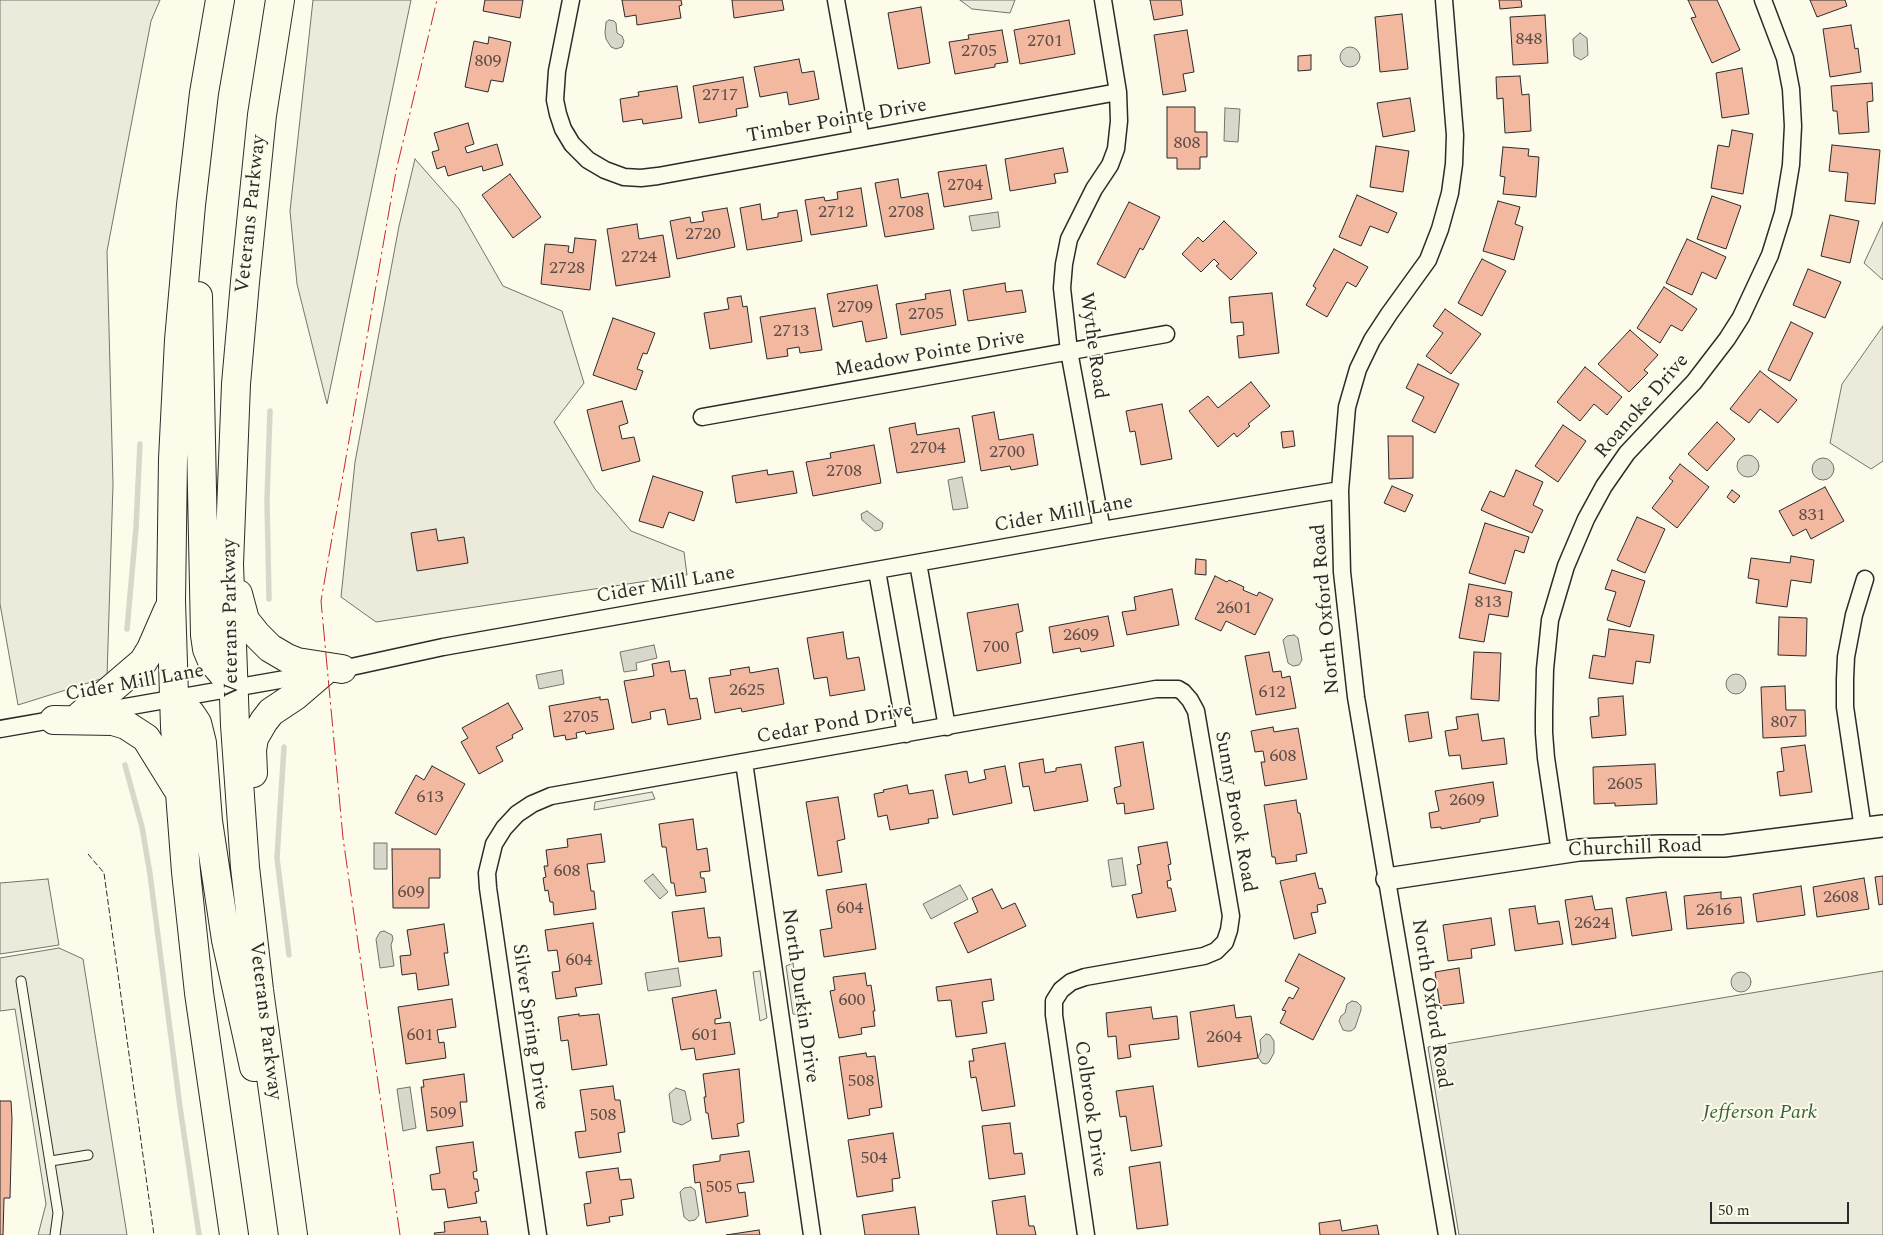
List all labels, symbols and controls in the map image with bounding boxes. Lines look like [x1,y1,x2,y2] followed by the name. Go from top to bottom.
[1516,29,1542,51] house number: 848
[1027,31,1063,53] house number: 2701
[961,41,997,63] house number: 2705
[475,51,501,73] house number: 809
[702,85,738,107] house number: 2717
[745,94,929,150] street label: Timber Pointe Drive
[1174,133,1200,155] house number: 808
[232,134,272,294] street label: Veterans Parkway
[947,175,983,197] house number: 2704
[818,202,854,224] house number: 2712
[888,202,924,224] house number: 2708
[685,224,721,246] house number: 2720
[621,247,657,269] house number: 2724
[549,258,585,280] house number: 2728
[1073,291,1111,401] street label: Wythe Road
[837,297,873,319] house number: 2709
[908,304,944,326] house number: 2705
[773,321,809,343] house number: 2713
[833,326,1027,384] street label: Meadow Pointe Drive
[1591,350,1695,464] street label: Roanoke Drive
[910,438,946,460] house number: 2704
[989,442,1025,464] house number: 2700
[826,461,862,483] house number: 2708
[993,491,1135,539] street label: Cider Mill Lane
[1799,505,1825,527] house number: 831
[1308,523,1346,695] street label: North Oxford Road
[219,538,245,698] street label: Veterans Parkway
[595,562,737,610] street label: Cider Mill Lane
[1475,592,1501,614] house number: 813
[1216,598,1252,620] house number: 2601
[1063,625,1099,647] house number: 2609
[983,637,1009,659] house number: 700
[64,660,206,708] street label: Cider Mill Lane
[729,680,765,702] house number: 2625
[1259,682,1285,704] house number: 612
[755,699,915,751] street label: Cedar Pond Drive
[563,707,599,729] house number: 2705
[1771,712,1797,734] house number: 807
[1208,729,1260,895] street label: Sunny Brook Road
[1270,746,1296,768] house number: 608
[1607,774,1643,796] house number: 2605
[417,787,443,809] house number: 613
[1449,790,1485,812] house number: 2609
[1567,835,1703,863] street label: Churchill Road
[554,861,580,883] house number: 608
[398,882,424,904] house number: 609
[1823,887,1859,909] house number: 2608
[837,898,863,920] house number: 604
[1696,900,1732,922] house number: 2616
[775,907,823,1085] street label: North Durkin Drive
[1574,913,1610,935] house number: 2624
[1405,918,1455,1090] street label: North Oxford Road
[242,941,286,1101] street label: Veterans Parkway
[505,942,553,1112] street label: Silver Spring Drive
[566,950,592,972] house number: 604
[839,990,865,1012] house number: 600
[407,1025,433,1047] house number: 601
[692,1025,718,1047] house number: 601
[1206,1027,1242,1049] house number: 2604
[1068,1039,1110,1179] street label: Colbrook Drive
[848,1071,874,1093] house number: 508
[1703,1102,1817,1126] park label: Jefferson Park
[430,1103,456,1125] house number: 509
[590,1105,616,1127] house number: 508
[861,1148,887,1170] house number: 504
[706,1177,732,1199] house number: 505
[1713,1192,1852,1224] scale bar
[1718,1199,1750,1222] text: 50 m

